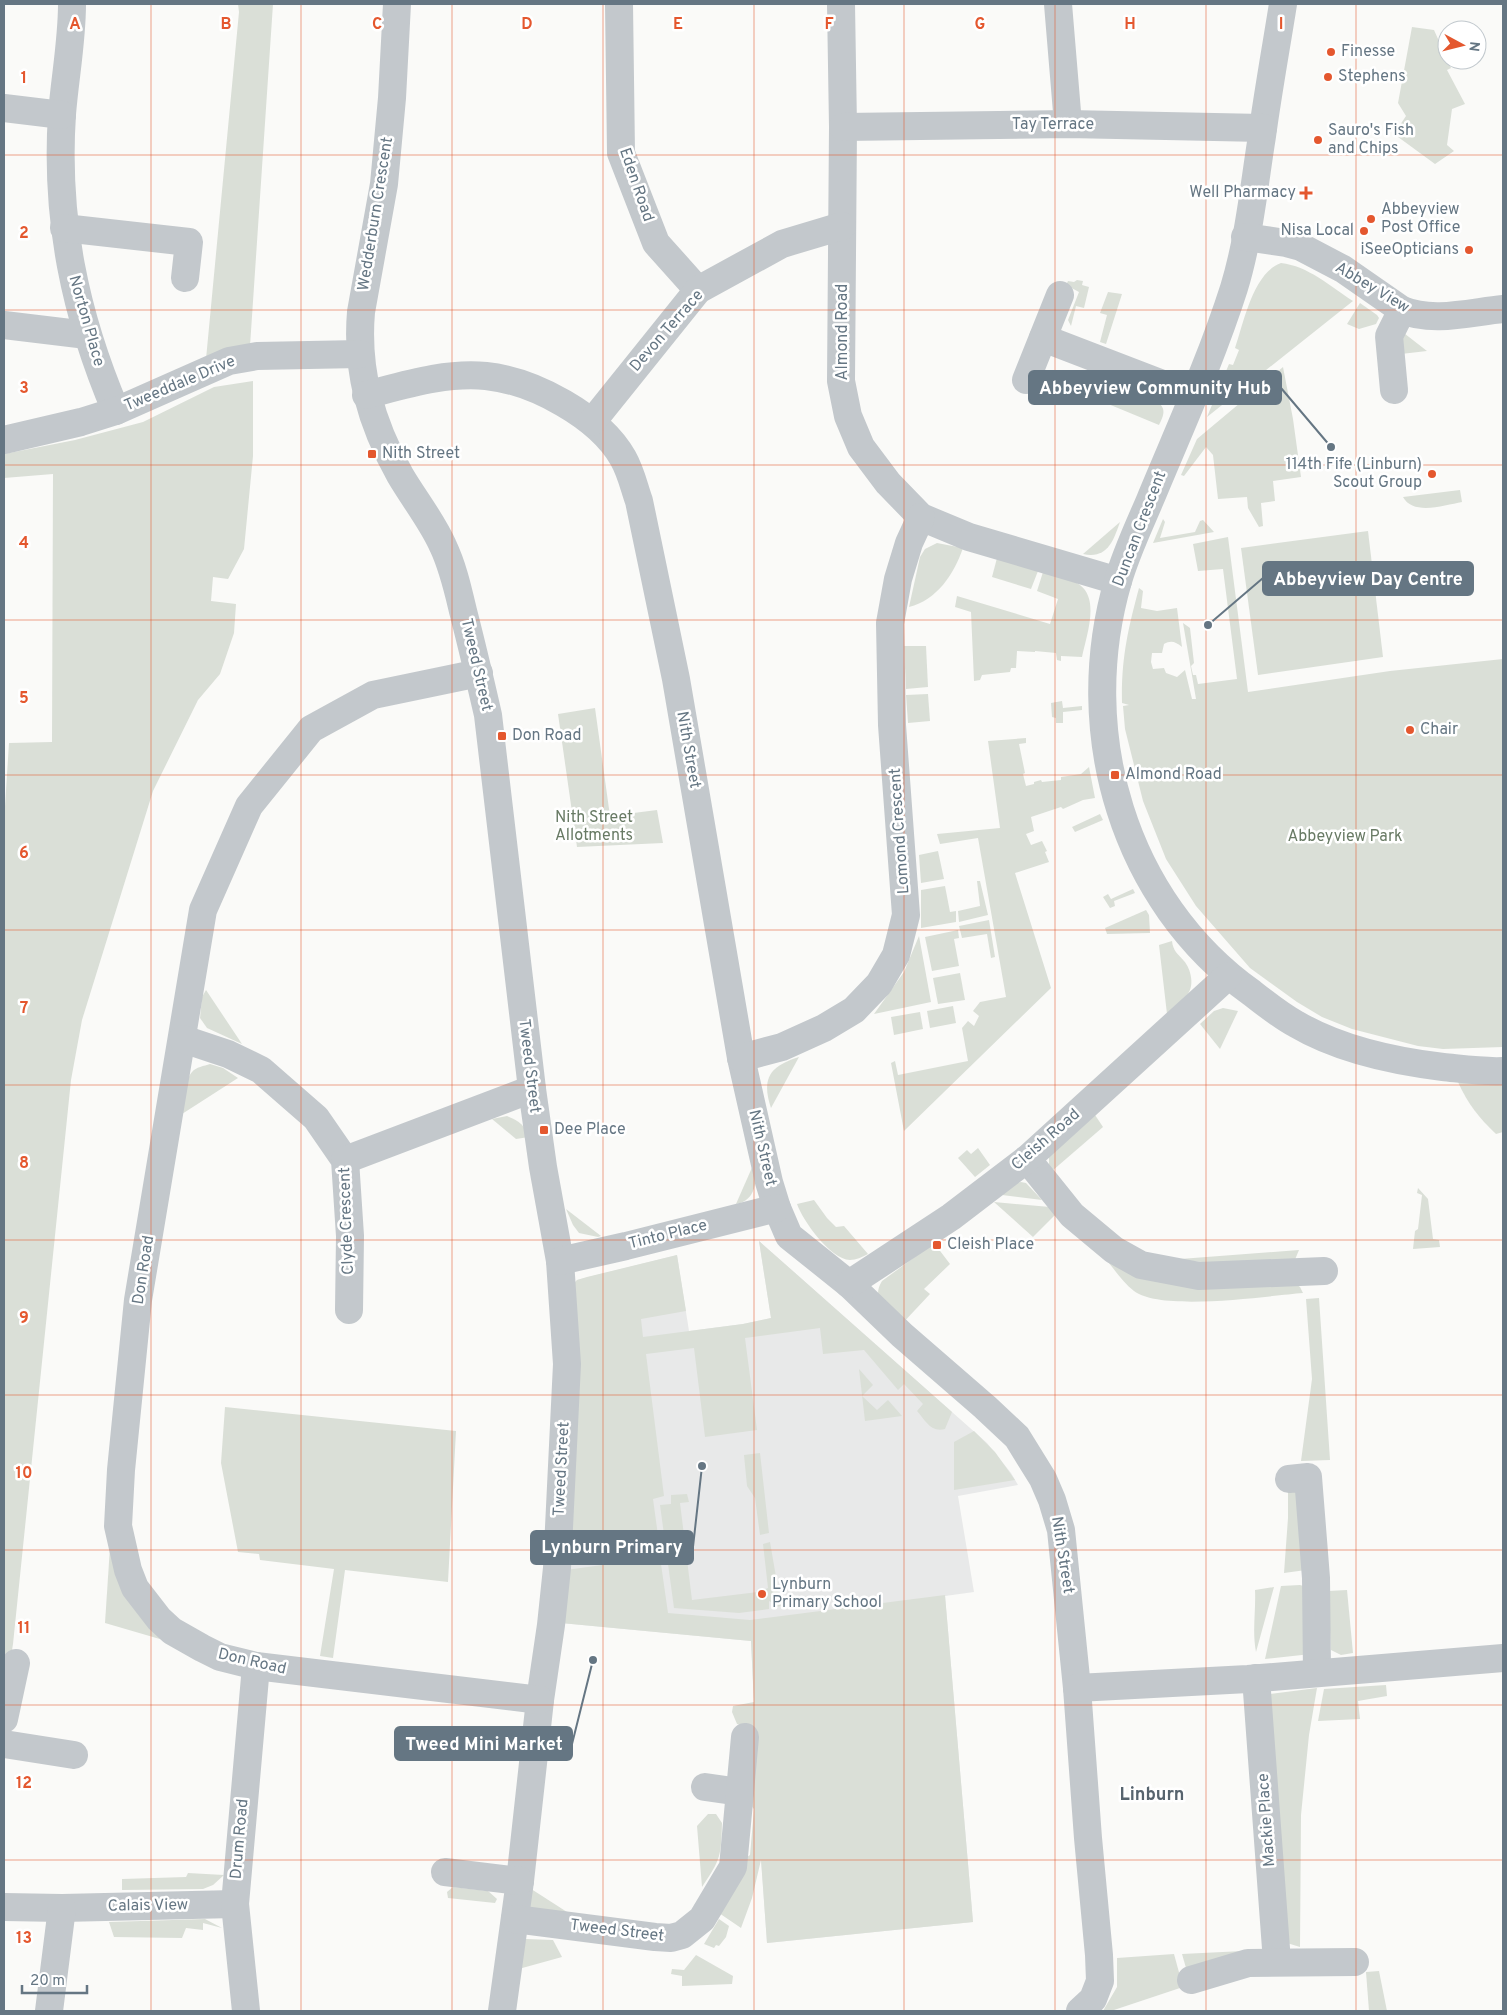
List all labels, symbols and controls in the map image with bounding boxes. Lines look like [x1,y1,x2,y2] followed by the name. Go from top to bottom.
[69,15,81,35] text: A
[220,15,232,35] text: B
[372,15,382,35] text: C
[521,15,533,35] text: D
[673,15,683,35] text: E
[824,15,834,35] text: F
[975,15,985,35] text: G
[1124,15,1136,35] text: H
[1279,15,1283,35] text: I
[1437,20,1487,70] north arrow
[1464,40,1482,52] text: N
[1341,42,1395,62] place label: Finesse
[1325,46,1337,58] marker: Finesse
[1338,67,1406,87] place label: Stephens
[21,69,27,89] text: 1
[1322,71,1334,83] marker: Stephens
[1012,115,1094,135] street label: Tay Terrace
[1328,121,1414,159] place label: Sauro's Fish and Chips
[1312,134,1324,146] marker: Sauro's Fish and Chips
[354,136,398,292] street label: Wedderburn Crescent
[614,146,658,224] street label: Eden Road
[1189,183,1296,203] place label: Well Pharmacy
[1300,187,1312,199] marker: Well Pharmacy
[1381,200,1460,238] place label: Abbeyview Post Office
[1365,213,1377,225] marker: Abbeyview Post Office
[1281,221,1354,241] place label: Nisa Local
[19,224,29,244] text: 2
[1358,225,1370,237] marker: Nisa Local
[1361,240,1459,260] place label: iSeeOpticians
[1463,244,1475,256] marker: iSeeOpticians
[1331,258,1413,318] street label: Abbey View
[63,273,109,369] street label: Norton Place
[833,284,853,380] street label: Almond Road
[626,286,708,376] street label: Devon Terrace
[121,352,239,416] street label: Tweeddale Drive
[1029,371,1281,404] callout: Abbeyview Community Hub
[1039,378,1271,401] text: Abbeyview Community Hub
[19,379,29,399] text: 3
[382,444,460,464] place label: Nith Street
[366,448,378,460] marker: Nith Street
[1286,455,1422,493] place label: 114th Fife (Linburn) Scout Group
[1109,468,1171,590] street label: Duncan Crescent
[1426,468,1438,480] marker: 114th Fife (Linburn) Scout Group
[19,534,29,554] text: 4
[1263,562,1473,595] callout: Abbeyview Day Centre
[1273,569,1463,592] text: Abbeyview Day Centre
[456,617,496,713] street label: Tweed Street
[19,689,29,709] text: 5
[671,710,705,790] street label: Nith Street
[1420,720,1458,740] place label: Chair
[1404,724,1416,736] marker: Chair
[512,726,581,746] place label: Don Road
[496,730,508,742] marker: Don Road
[1125,765,1222,785] place label: Almond Road
[886,767,914,895] street label: Lomond Crescent
[1109,769,1121,781] marker: Almond Road
[555,808,633,846] park label: Nith Street Allotments
[1287,827,1403,847] park label: Abbeyview Park
[19,844,29,864] text: 6
[20,999,28,1019] text: 7
[513,1018,545,1114] street label: Tweed Street
[1008,1105,1084,1175] street label: Cleish Road
[743,1108,781,1188] street label: Nith Street
[554,1120,626,1140] place label: Dee Place
[538,1124,550,1136] marker: Dee Place
[19,1154,29,1174] text: 8
[335,1167,359,1275] street label: Clyde Crescent
[627,1216,709,1254] street label: Tinto Place
[129,1234,159,1306] street label: Don Road
[947,1235,1034,1255] place label: Cleish Place
[931,1239,943,1251] marker: Cleish Place
[19,1309,29,1329] text: 9
[550,1421,574,1517] street label: Tweed Street
[16,1464,32,1484] text: 10
[1046,1515,1078,1595] street label: Nith Street
[531,1531,693,1564] callout: Lynburn Primary
[541,1537,683,1560] text: Lynburn Primary
[772,1575,882,1613] place label: Lynburn Primary School
[756,1588,768,1600] marker: Lynburn Primary School
[18,1619,30,1639] text: 11
[216,1644,288,1680] street label: Don Road
[395,1727,572,1760] callout: Tweed Mini Market
[405,1734,563,1757] text: Tweed Mini Market
[1254,1773,1280,1867] street label: Mackie Place
[16,1774,32,1794] text: 12
[1120,1784,1184,1807] district label: Linburn
[227,1798,253,1880] street label: Drum Road
[108,1895,188,1917] street label: Calais View
[569,1915,665,1947] street label: Tweed Street
[16,1929,32,1949] text: 13
[22,1962,88,1994] scale bar
[30,1972,65,1991] text: 20 m

